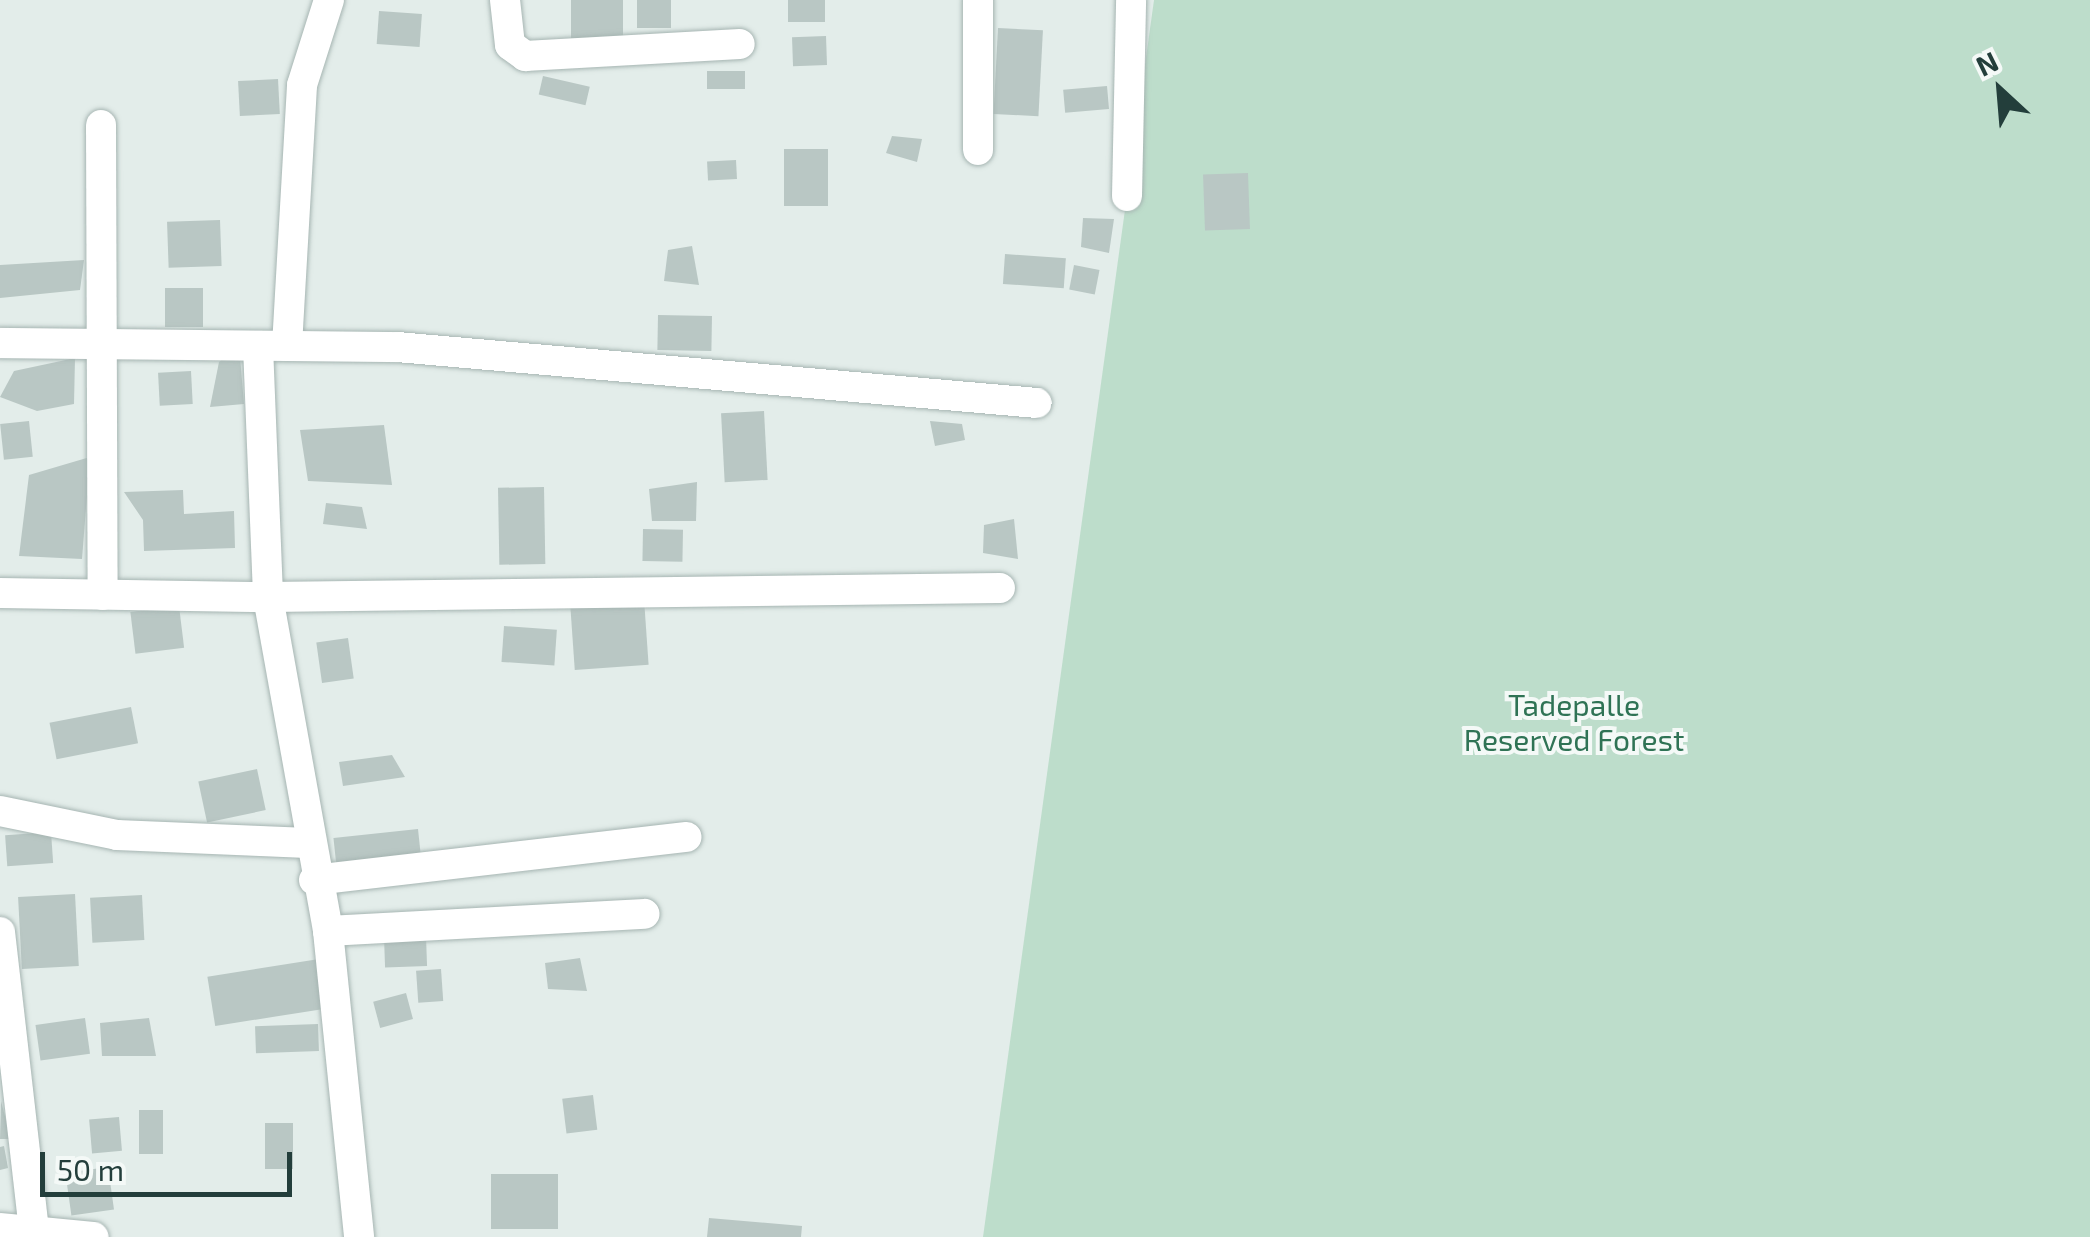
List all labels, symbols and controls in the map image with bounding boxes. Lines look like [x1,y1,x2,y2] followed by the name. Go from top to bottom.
[1950,40,2050,140] north arrow
[1970,43,2003,83] text: N
[1464,686,1684,756] park label: Tadepalle Reserved Forest
[45,1132,298,1194] scale bar
[57,1151,124,1187] text: 50 m

